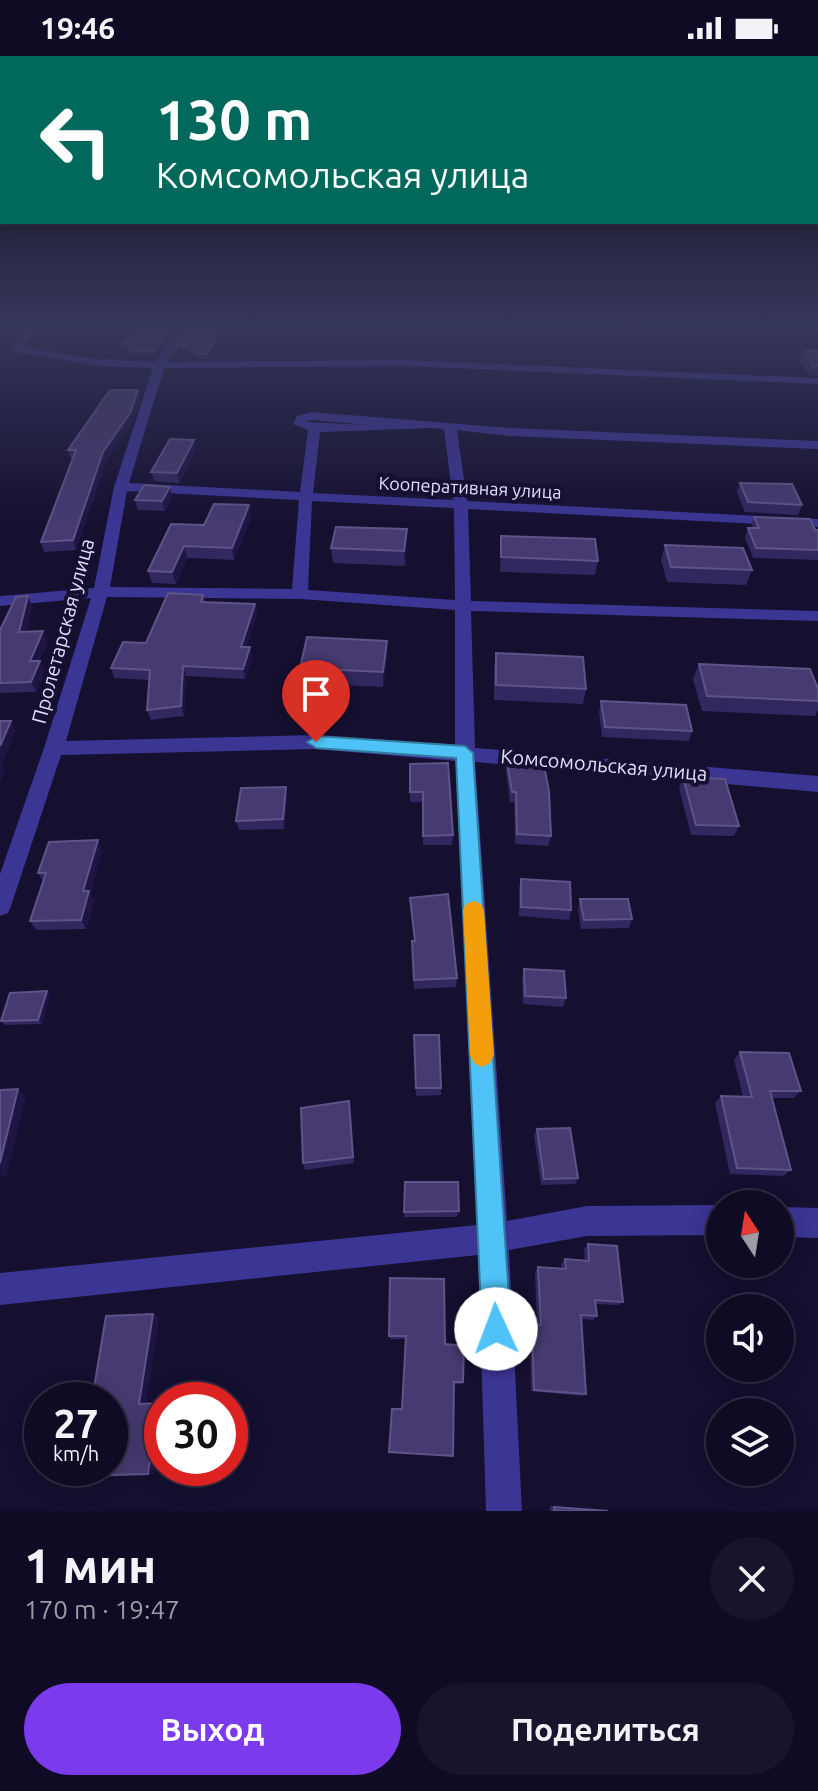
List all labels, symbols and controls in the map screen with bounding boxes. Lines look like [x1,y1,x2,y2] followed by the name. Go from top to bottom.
[40,11,115,45] text: 19:46
[24,88,128,192] icon: left
[156,88,312,151] text: 130 m
[156,154,529,195] text: Комсомольская улица
[378,472,562,502] street label: Кооперативная улица
[27,536,98,726] street label: Пролетарская улица
[282,660,350,742] pin
[294,672,338,716] icon: arrive
[500,744,708,785] street label: Комсомольская улица
[706,1190,794,1278] north arrow
[706,1190,794,1486] map controls
[454,1287,538,1371] position arrow
[706,1294,794,1382] button: sound
[144,1382,248,1486] speed limit sign: 30
[706,1398,794,1486] button: layers
[53,1401,99,1446] text: 27
[53,1442,99,1465] text: km/h
[710,1537,794,1621] button: close
[24,1538,156,1592] text: 1 мин
[24,1595,180,1624] text: 170 m · 19:47
[24,1683,401,1775] button: Выход
[417,1683,794,1775] button: Поделиться

